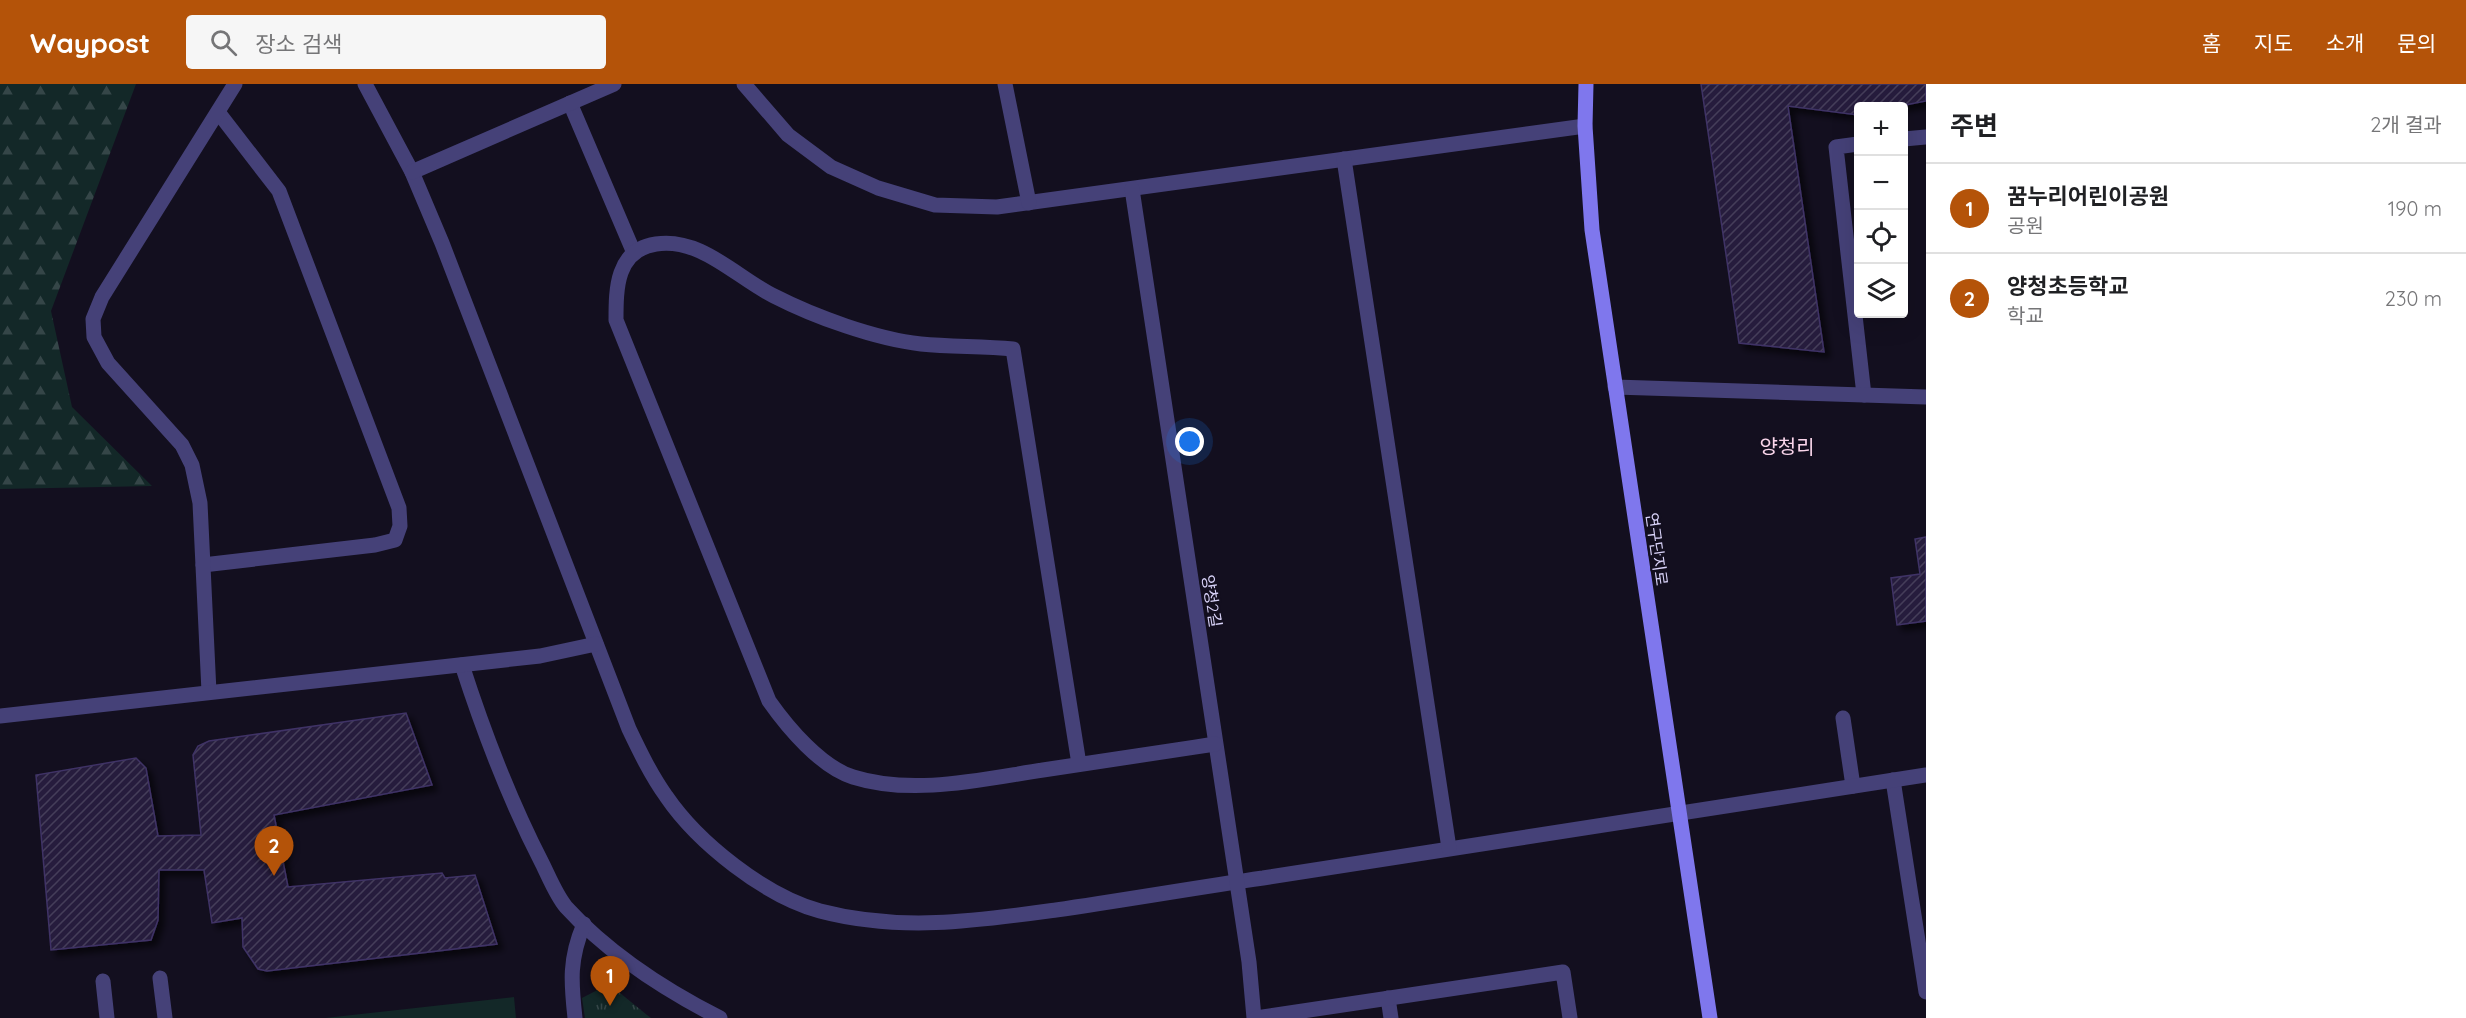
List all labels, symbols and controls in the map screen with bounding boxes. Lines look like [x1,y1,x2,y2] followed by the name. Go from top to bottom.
[186,15,606,69] search box
[30,25,150,60] text: Waypost
[207,26,240,59] icon: search
[255,30,342,58] text: 장소 검색
[2202,30,2221,56] text: 홈
[2254,30,2293,56] text: 지도
[2326,30,2364,56] text: 소개
[2397,30,2436,56] text: 문의
[1854,102,1908,318] map controls
[1854,102,1908,156] button: +
[1950,109,1998,142] text: 주변
[2370,112,2442,137] text: 2개 결과
[1854,156,1908,210] button: −
[2007,182,2169,210] text: 꿈누리어린이공원
[1966,196,1973,221] text: 1
[2388,196,2442,221] text: 190 m
[1854,210,1908,264] button: locate
[2007,213,2044,238] text: 공원
[1854,264,1908,318] button: layers
[2007,272,2128,300] text: 양청초등학교
[1964,286,1975,311] text: 2
[2385,286,2442,311] text: 230 m
[2007,303,2044,328] text: 학교
[1175,427,1204,456] your location
[1759,434,1815,459] district label: 양청리
[1642,511,1672,587] street label: 연구단지로
[1198,573,1226,629] street label: 양청2길
[254,826,294,876] pin: 2
[590,956,630,1006] pin: 1

